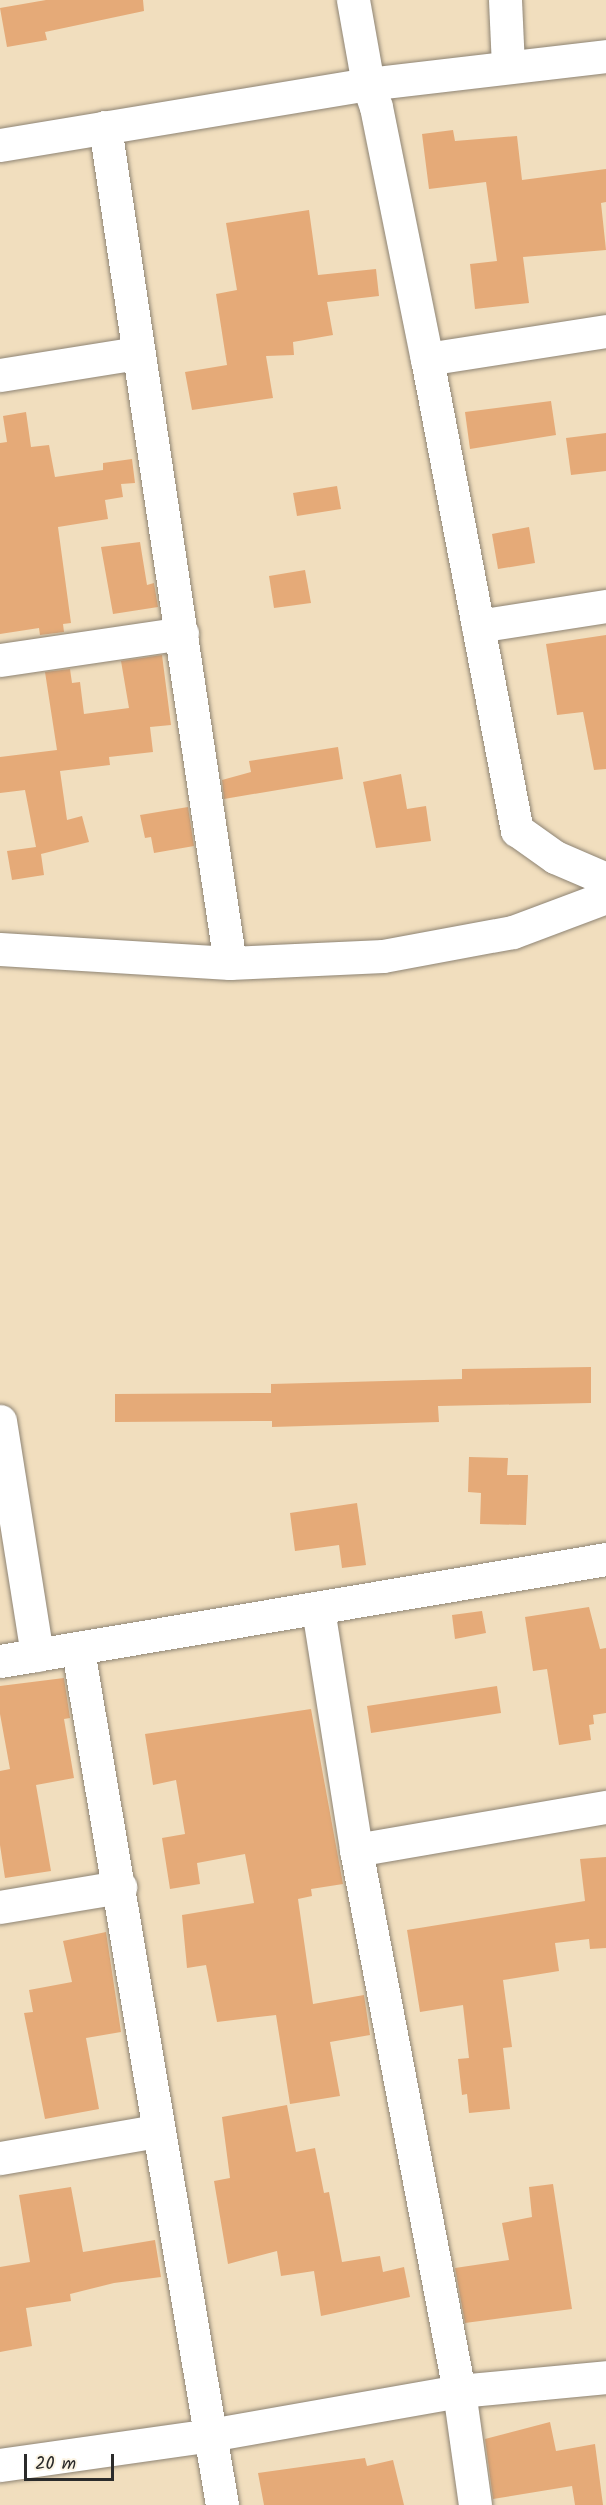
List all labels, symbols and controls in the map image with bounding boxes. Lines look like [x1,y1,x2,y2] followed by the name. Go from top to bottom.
[27,2442,117,2480] scale bar
[35,2450,76,2479] text: 20 m

